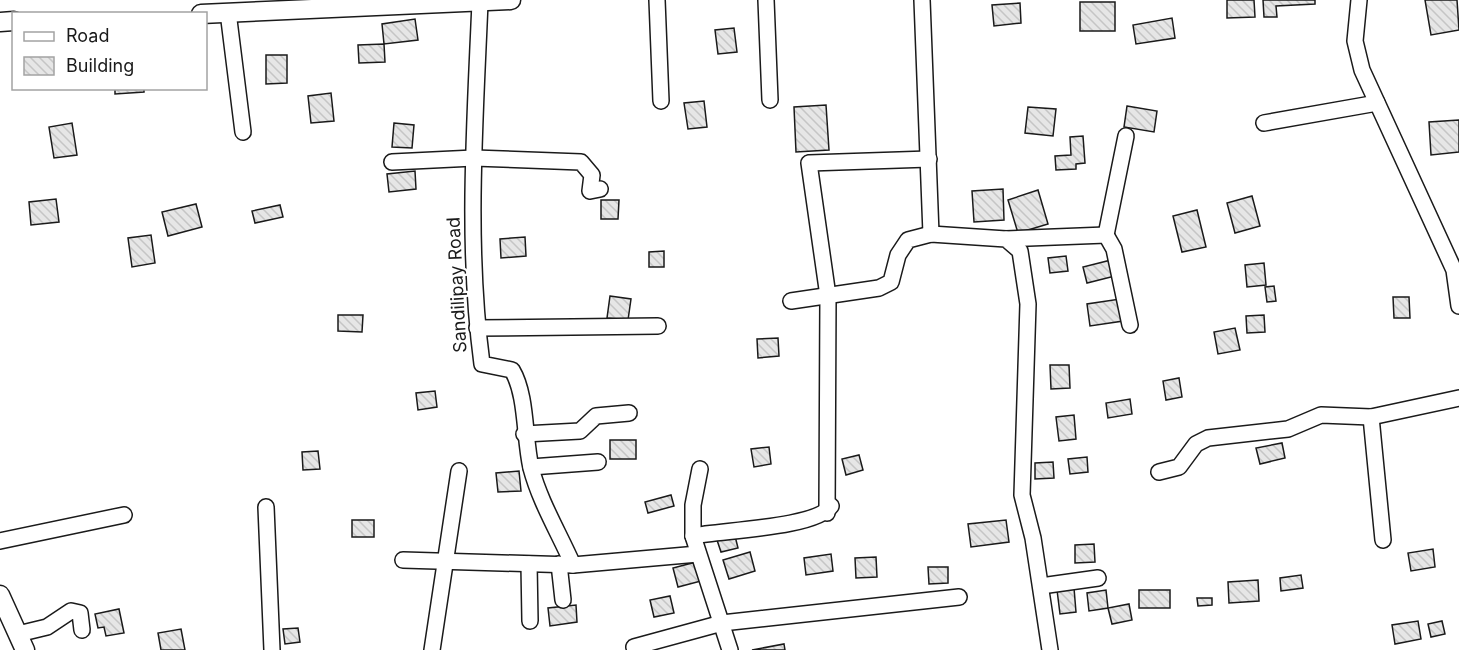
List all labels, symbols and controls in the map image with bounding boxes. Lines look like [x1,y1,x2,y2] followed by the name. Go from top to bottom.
[12,12,207,90] legend
[66,25,109,46] text: Road
[66,55,134,76] text: Building
[442,217,471,353] street label: Sandilipay Road

